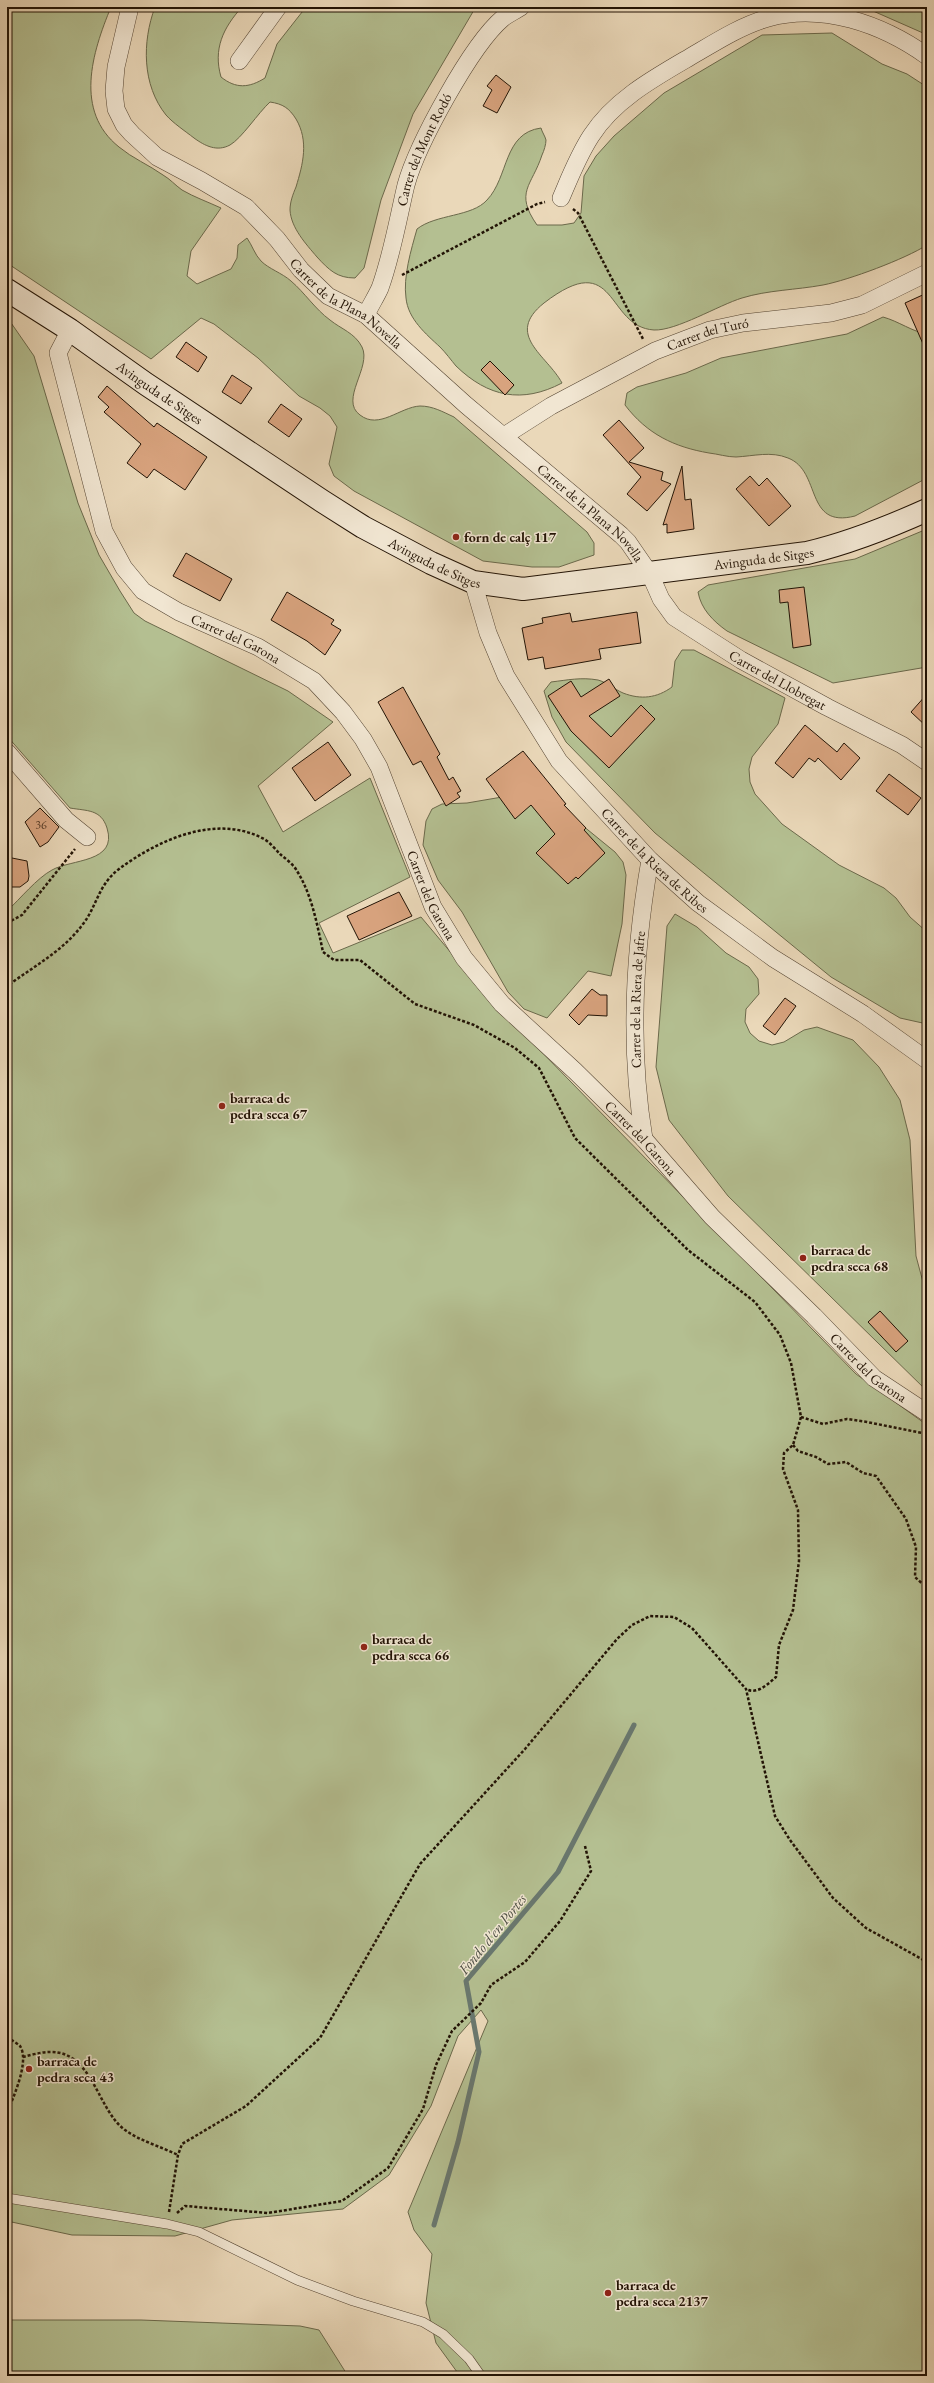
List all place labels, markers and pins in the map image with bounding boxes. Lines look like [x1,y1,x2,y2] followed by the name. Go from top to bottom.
[464,528,557,546] place label: forn de calç 117
[451,532,461,542] marker: forn de calç 117
[230,1089,308,1123] place label: barraca de pedra seca 67
[217,1101,227,1111] marker: barraca de pedra seca 67
[811,1241,888,1275] place label: barraca de pedra seca 68
[798,1253,808,1263] marker: barraca de pedra seca 68
[372,1630,450,1664] place label: barraca de pedra seca 66
[359,1642,369,1652] marker: barraca de pedra seca 66
[37,2052,114,2086] place label: barraca de pedra seca 43
[24,2064,34,2074] marker: barraca de pedra seca 43
[616,2276,709,2310] place label: barraca de pedra seca 2137
[603,2288,613,2298] marker: barraca de pedra seca 2137

